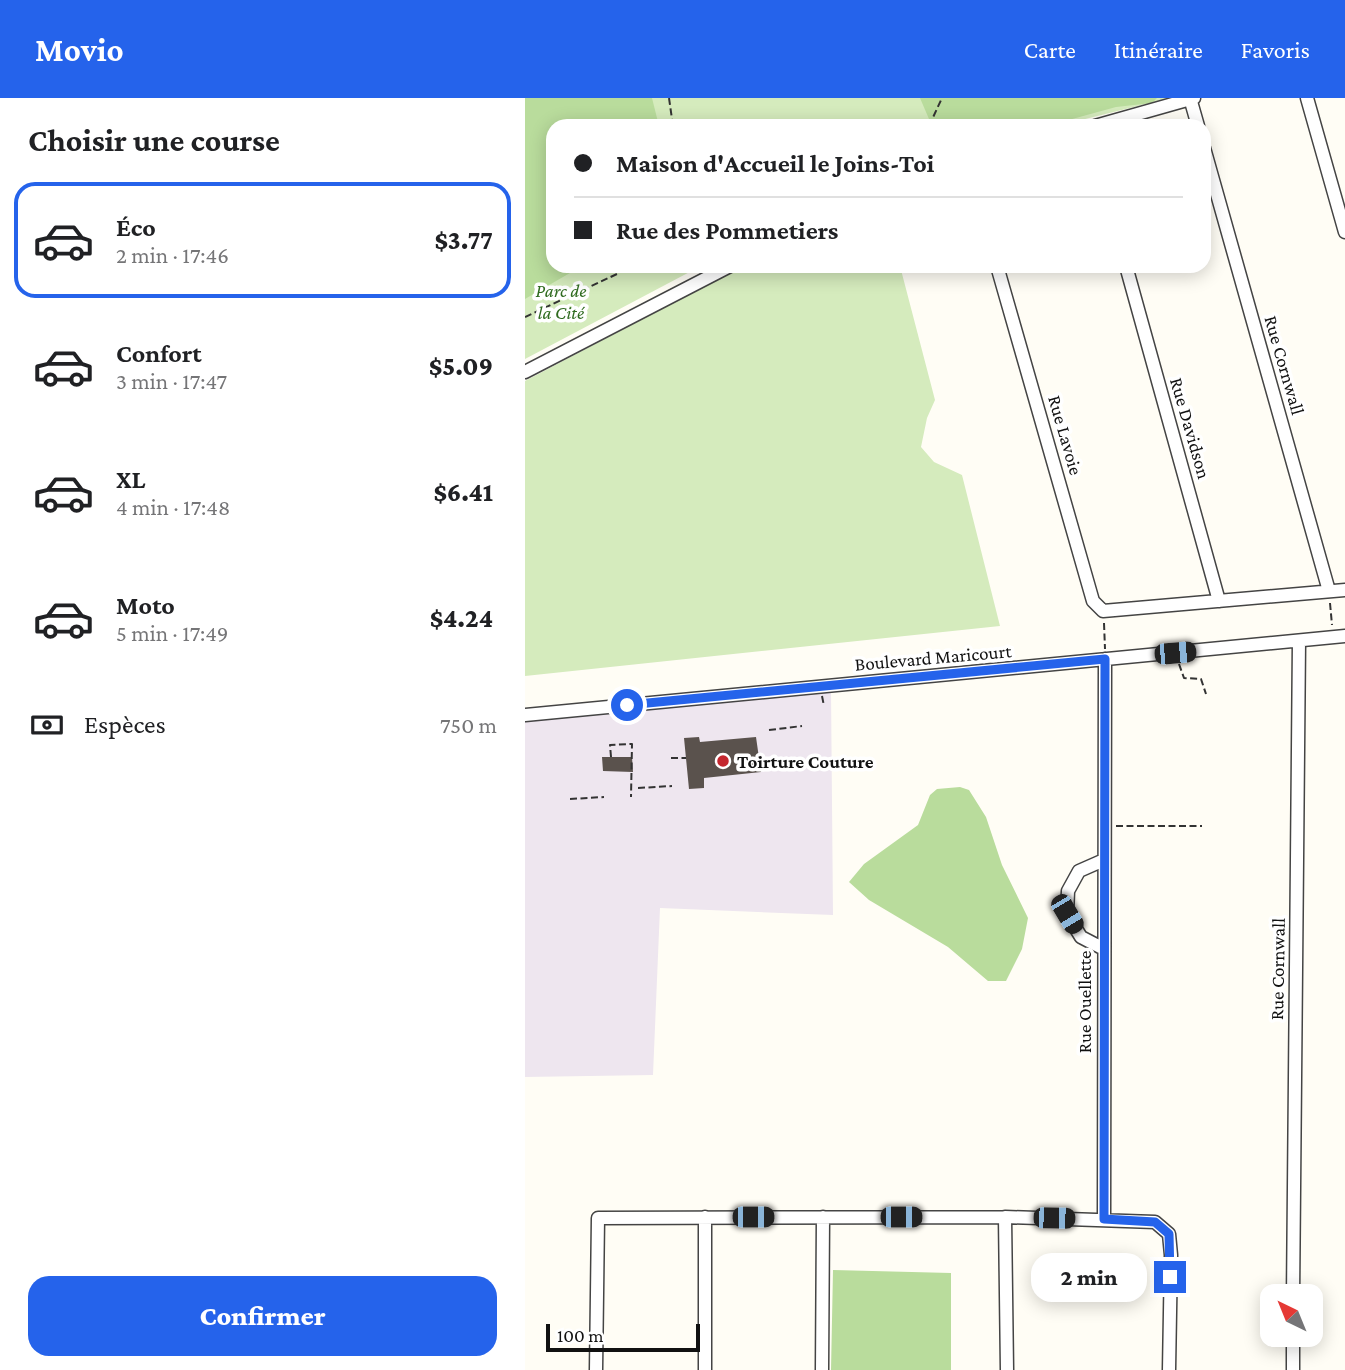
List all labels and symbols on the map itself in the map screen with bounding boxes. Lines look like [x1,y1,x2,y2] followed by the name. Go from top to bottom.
[536,280,586,323] park label: Parc de la Cité
[1260,313,1309,417] street label: Rue Cornwall
[1166,375,1215,481] street label: Rue Davidson
[1044,393,1087,477] street label: Rue Lavoie
[854,640,1013,675] street label: Boulevard Maricourt
[1154,641,1197,665] car
[611,689,643,721] route start
[737,751,874,772] place label: Toirture Couture
[715,753,731,769] marker: Toirture Couture
[1048,891,1087,937] car
[1266,918,1289,1020] street label: Rue Cornwall
[1074,951,1095,1053] street label: Rue Ouellette
[733,1207,775,1228] car
[881,1207,923,1228] car
[1033,1207,1076,1229] car
[1030,1252,1145,1302] callout: 2 min
[1154,1261,1186,1293] route end
[1260,1284,1323,1348] north arrow
[546,1321,700,1353] scale bar

